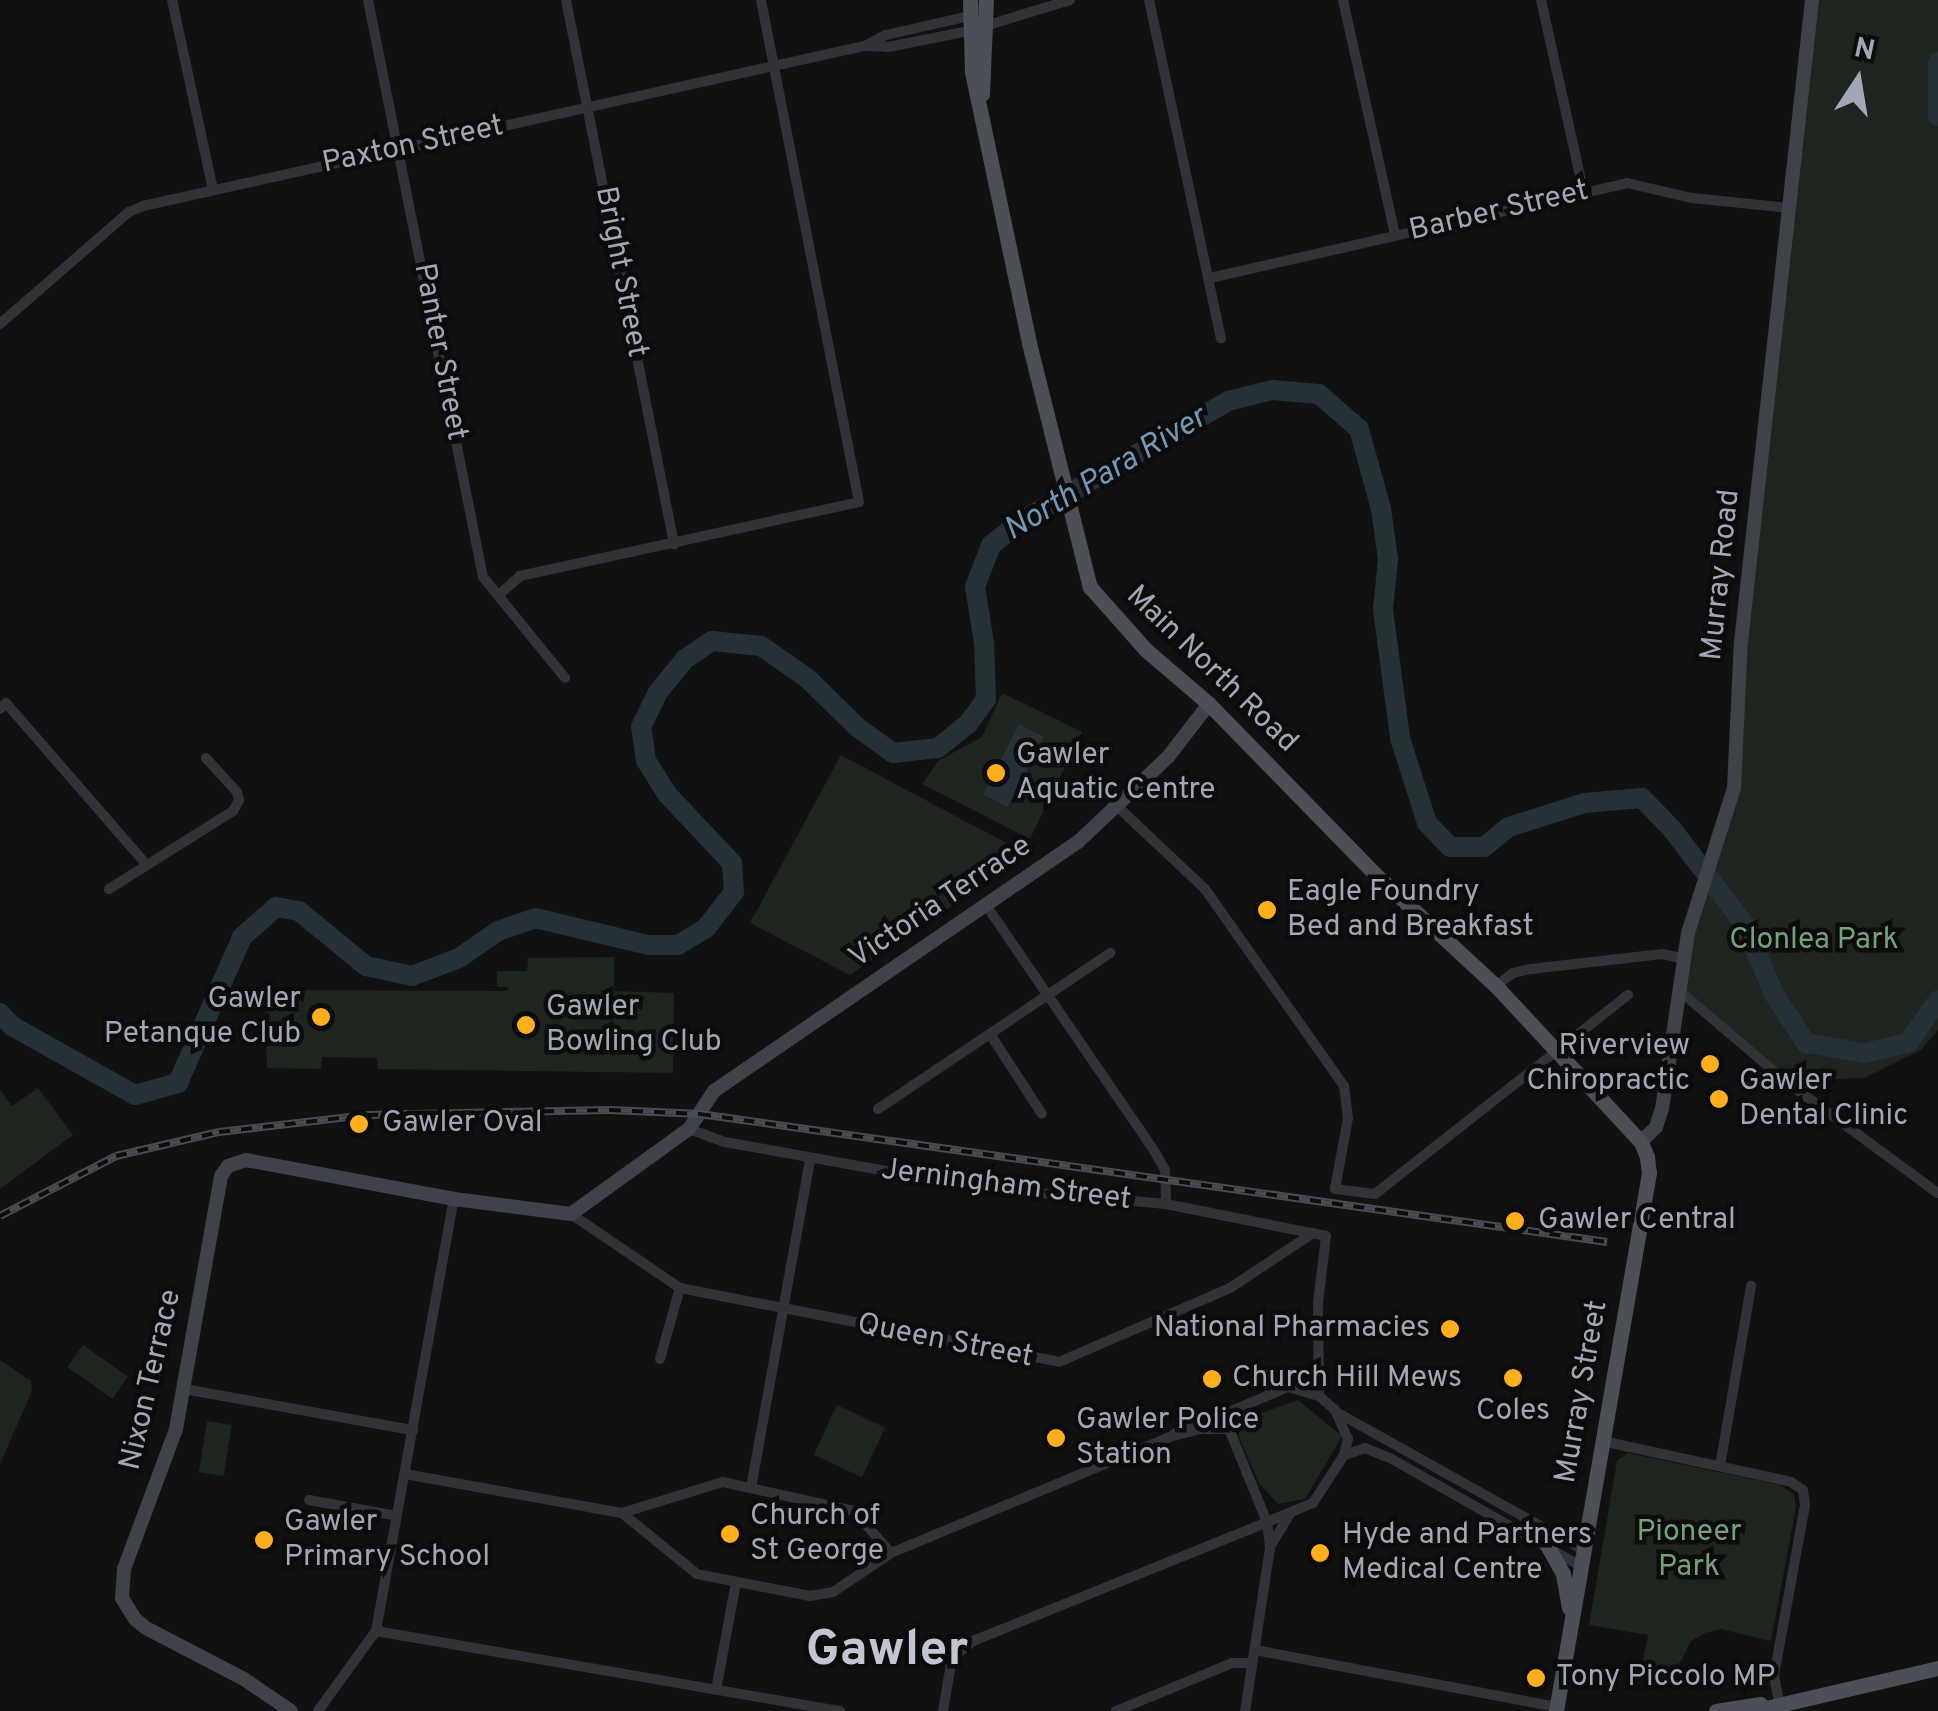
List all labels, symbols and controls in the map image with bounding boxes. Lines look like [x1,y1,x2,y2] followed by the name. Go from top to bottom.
[1808,30,1908,130] north arrow
[1851,31,1878,70] text: N
[319,109,507,183] street label: Paxton Street
[1406,174,1592,250] street label: Barber Street
[586,184,654,360] street label: Bright Street
[404,260,474,444] street label: Panter Street
[998,399,1214,551] water label: North Para River
[1695,488,1749,662] street label: Murray Road
[1118,579,1304,761] street label: Main North Road
[1016,738,1215,808] place label: Gawler Aquatic Centre
[985,762,1007,784] marker: Gawler Aquatic Centre
[843,829,1039,977] street label: Victoria Terrace
[1287,875,1534,946] place label: Eagle Foundry Bed and Breakfast
[1256,899,1278,921] marker: Eagle Foundry Bed and Breakfast
[1729,923,1899,959] park label: Clonlea Park
[104,982,301,1052] place label: Gawler Petanque Club
[546,990,722,1060] place label: Gawler Bowling Club
[310,1006,332,1028] marker: Gawler Petanque Club
[515,1014,537,1036] marker: Gawler Bowling Club
[1526,1029,1690,1100] place label: Riverview Chiropractic
[1699,1053,1721,1075] marker: Riverview Chiropractic
[1739,1064,1908,1134] place label: Gawler Dental Clinic
[1708,1088,1730,1110] marker: Gawler Dental Clinic
[382,1106,543,1142] place label: Gawler Oval
[346,1111,372,1137] marker: Gawler Oval
[879,1153,1133,1219] street label: Jerningham Street
[1538,1203,1736,1239] place label: Gawler Central
[1502,1208,1528,1234] marker: Gawler Central
[114,1286,190,1474] street label: Nixon Terrace
[1549,1298,1617,1486] street label: Murray Street
[854,1307,1036,1377] street label: Queen Street
[1154,1311,1430,1347] place label: National Pharmacies
[1439,1318,1461,1340] marker: National Pharmacies
[1232,1361,1462,1397] place label: Church Hill Mews
[1502,1367,1524,1389] marker: Coles
[1201,1368,1223,1390] marker: Church Hill Mews
[1476,1394,1550,1430] place label: Coles
[1076,1403,1259,1474] place label: Gawler Police Station
[1045,1427,1067,1449] marker: Gawler Police Station
[750,1499,884,1570] place label: Church of St George
[284,1505,490,1576] place label: Gawler Primary School
[1636,1515,1742,1586] park label: Pioneer Park
[1342,1518,1592,1588] place label: Hyde and Partners Medical Centre
[719,1523,741,1545] marker: Church of St George
[253,1529,275,1551] marker: Gawler Primary School
[1307,1540,1333,1566] marker: Hyde and Partners Medical Centre
[806,1622,968,1682] district label: Gawler
[1556,1660,1775,1696] place label: Tony Piccolo MP
[1525,1667,1547,1689] marker: Tony Piccolo MP

